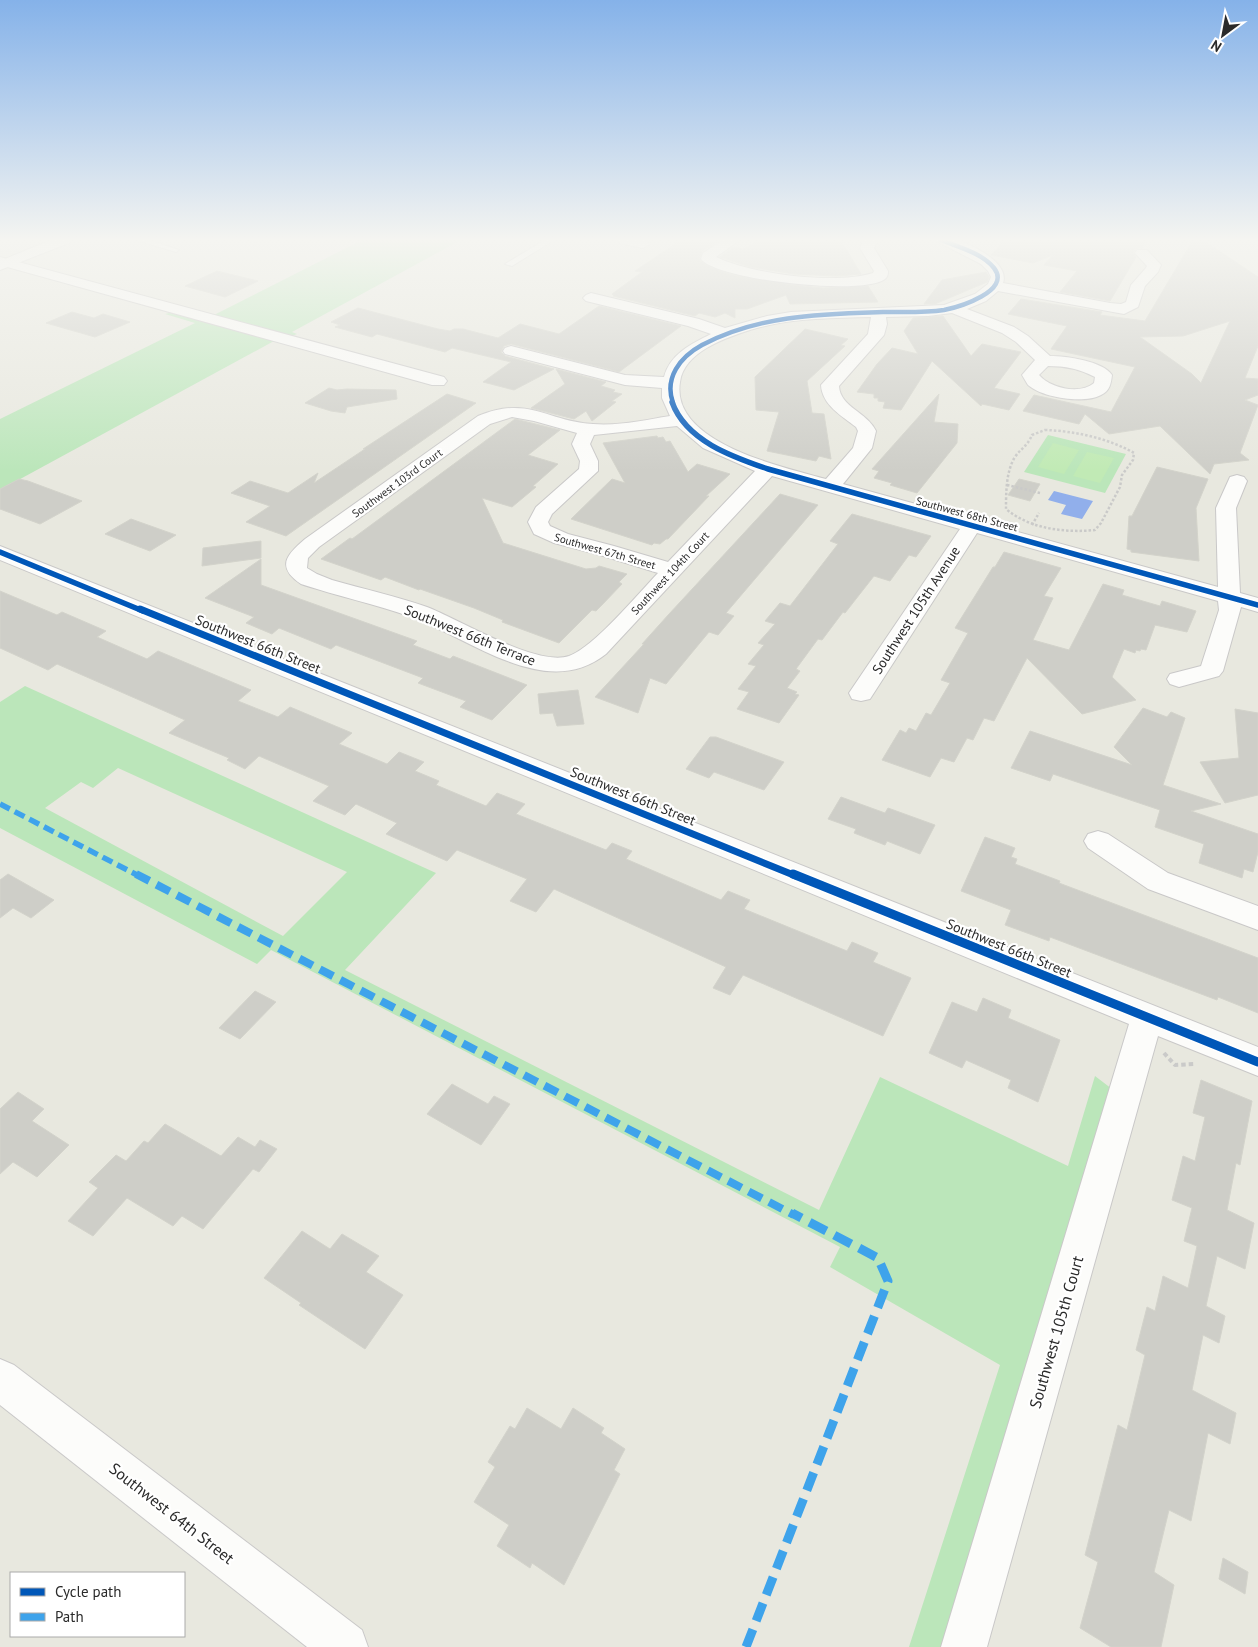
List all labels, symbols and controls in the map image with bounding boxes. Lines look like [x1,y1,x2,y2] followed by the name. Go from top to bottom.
[1198,10,1248,60] north arrow
[1207,36,1225,56] text: N
[349,445,445,521] street label: Southwest 103rd Court
[914,494,1020,534] street label: Southwest 68th Street
[628,528,712,617] street label: Southwest 104th Court
[553,530,658,572] street label: Southwest 67th Street
[868,543,964,677] street label: Southwest 105th Avenue
[402,600,538,670] street label: Southwest 66th Terrace
[193,611,324,677] street label: Southwest 66th Street
[568,763,699,829] street label: Southwest 66th Street
[944,915,1075,981] street label: Southwest 66th Street
[1025,1253,1088,1411] street label: Southwest 105th Court
[106,1458,239,1568] street label: Southwest 64th Street
[10,1572,185,1637] legend
[55,1582,121,1601] text: Cycle path
[55,1607,84,1626] text: Path

